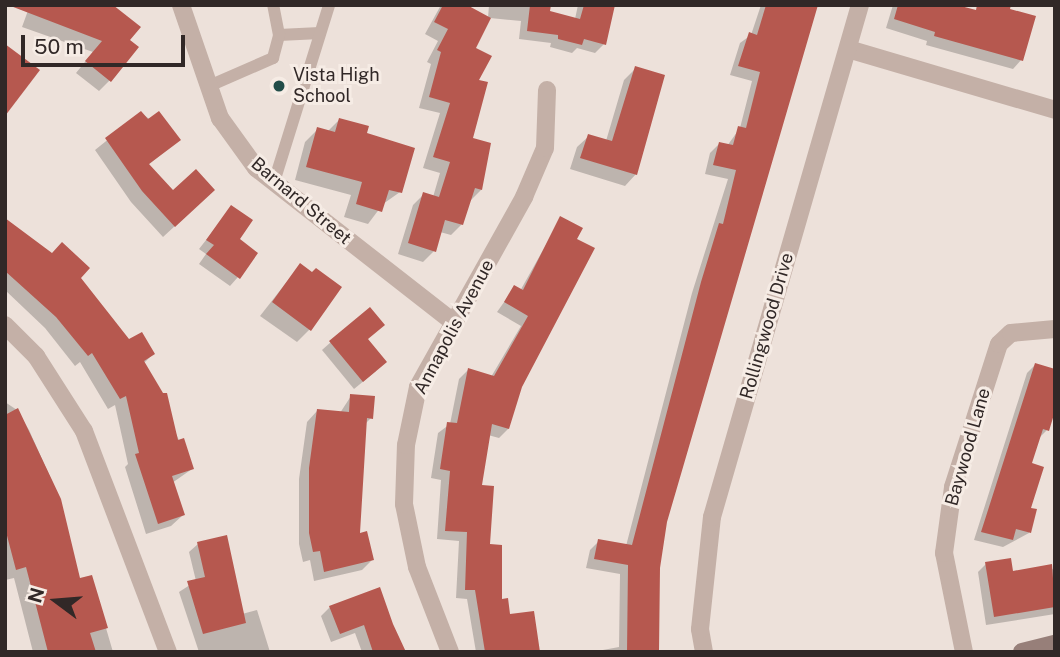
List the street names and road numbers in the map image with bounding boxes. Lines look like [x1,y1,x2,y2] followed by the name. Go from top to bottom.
[247,153,355,249] street label: Barnard Street
[736,250,798,402] street label: Rollingwood Drive
[409,256,499,398] street label: Annapolis Avenue
[941,386,995,508] street label: Baywood Lane

